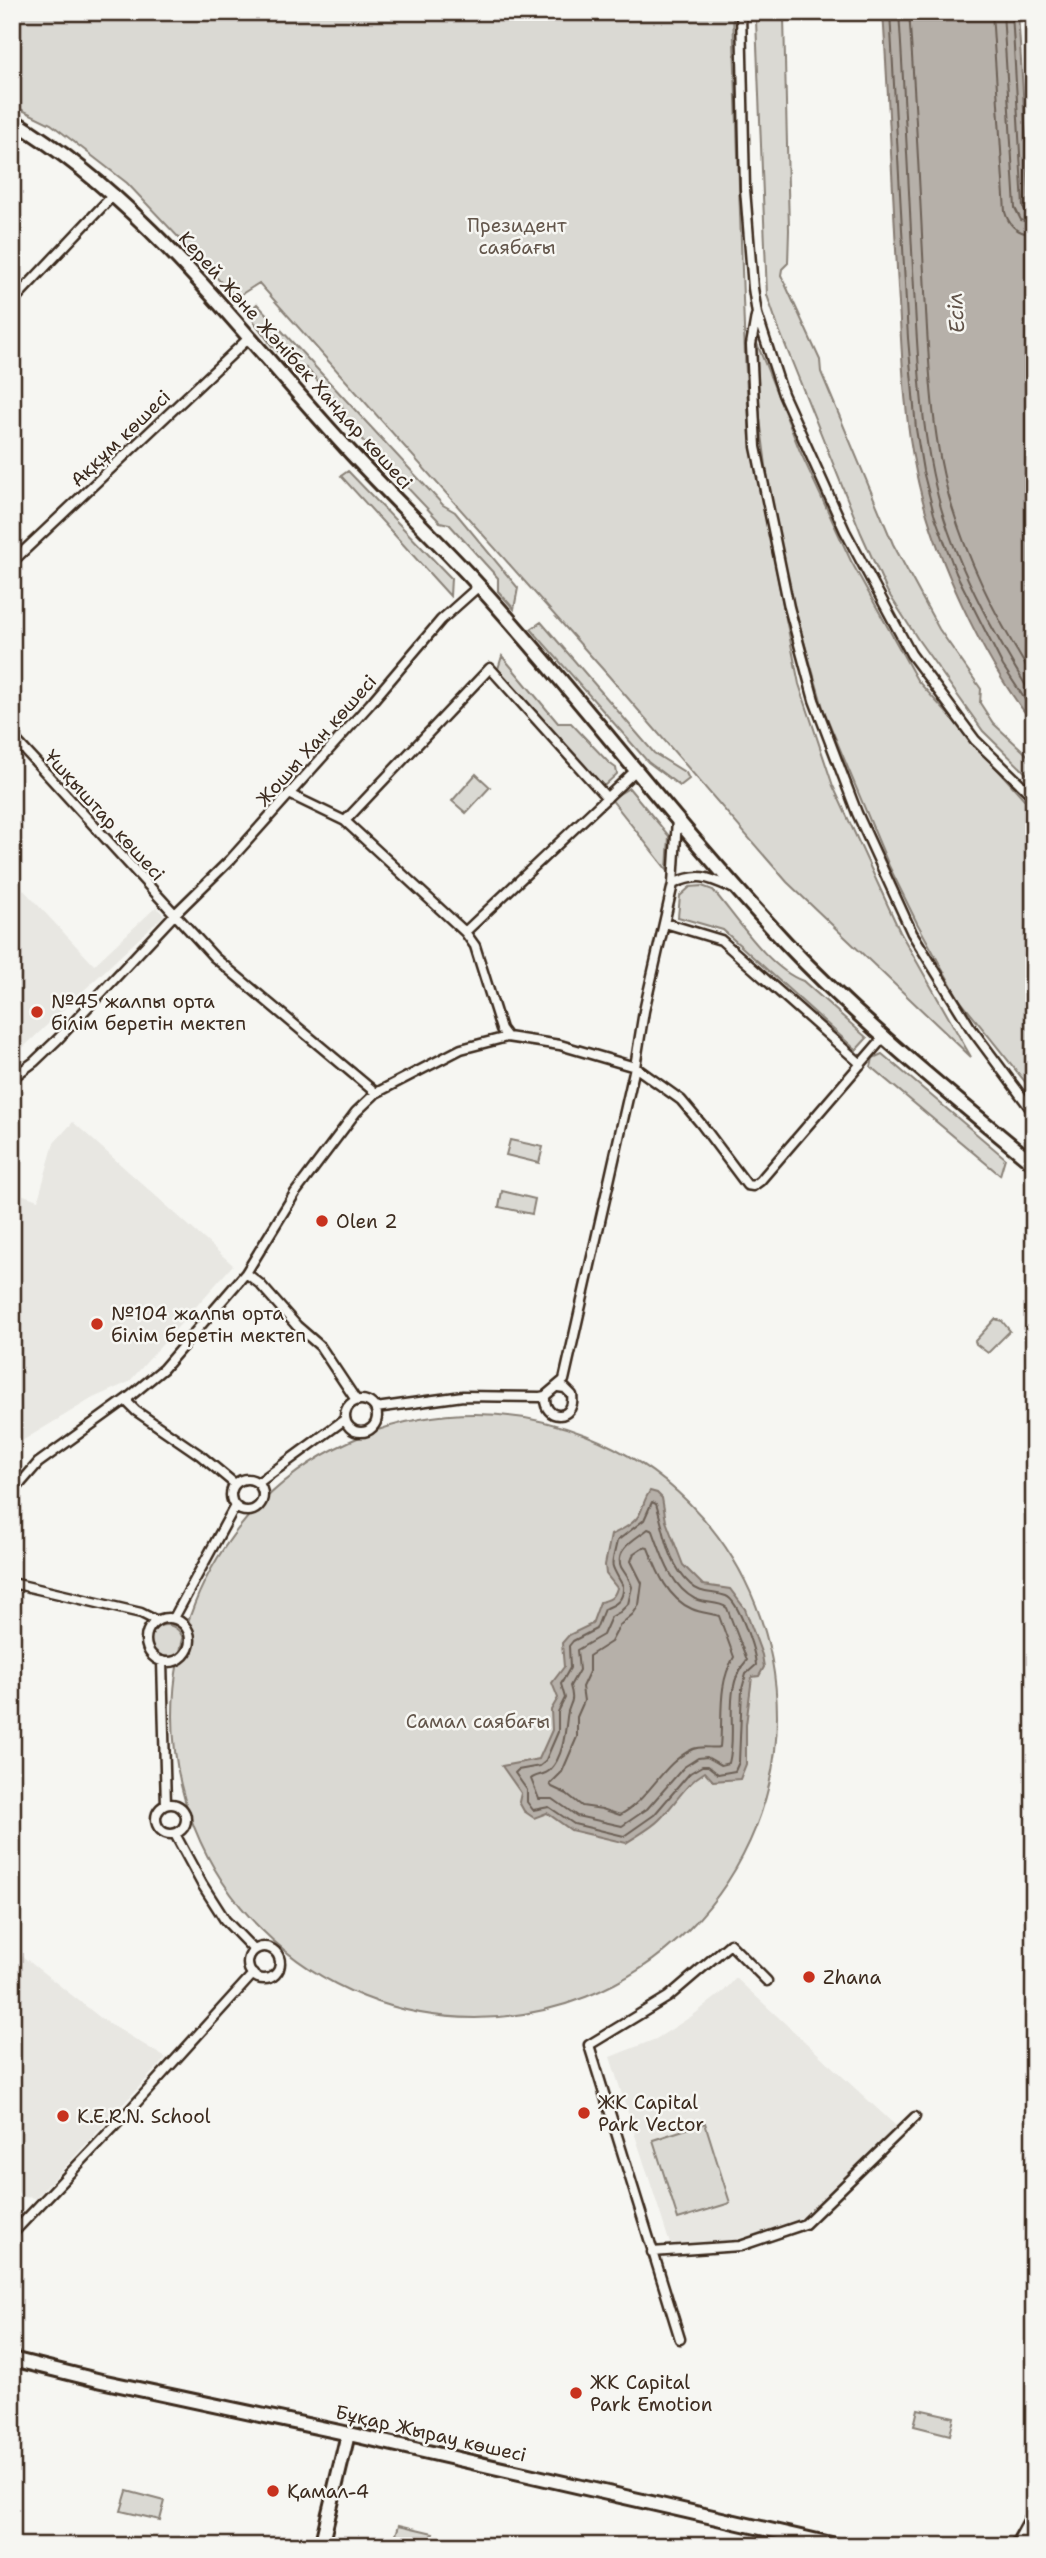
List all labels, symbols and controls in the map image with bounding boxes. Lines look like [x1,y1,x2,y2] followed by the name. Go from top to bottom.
[467,213,567,260] park label: Президент саябағы
[173,226,418,495] street label: Керей Және Жәнібек Хандар көшесі
[941,292,971,334] water label: Есіл
[65,384,176,492] street label: Аққұм көшесі
[251,669,382,811] street label: Жошы Хан көшесі
[39,744,170,886] street label: Ұшқыштар көшесі
[51,989,246,1036] place label: №45 жалпы орта білім беретін мектеп
[29,1004,45,1020] marker: №45 жалпы орта білім беретін мектеп
[336,1209,397,1234] place label: Olen 2
[314,1213,330,1229] marker: Olen 2
[111,1301,306,1348] place label: №104 жалпы орта білім беретін мектеп
[89,1316,105,1332] marker: №104 жалпы орта білім беретін мектеп
[406,1709,550,1734] park label: Самал саябағы
[823,1965,881,1990] place label: Zhana
[801,1969,817,1985] marker: Zhana
[598,2090,704,2137] place label: ЖК Capital Park Vector
[77,2104,211,2129] place label: K.E.R.N. School
[576,2105,592,2121] marker: ЖК Capital Park Vector
[55,2108,71,2124] marker: K.E.R.N. School
[590,2370,712,2417] place label: ЖК Capital Park Emotion
[568,2385,584,2401] marker: ЖК Capital Park Emotion
[333,2399,529,2468] street label: Бұқар Жырау көшесі
[287,2479,369,2504] place label: Қамал-4
[265,2483,281,2499] marker: Қамал-4

